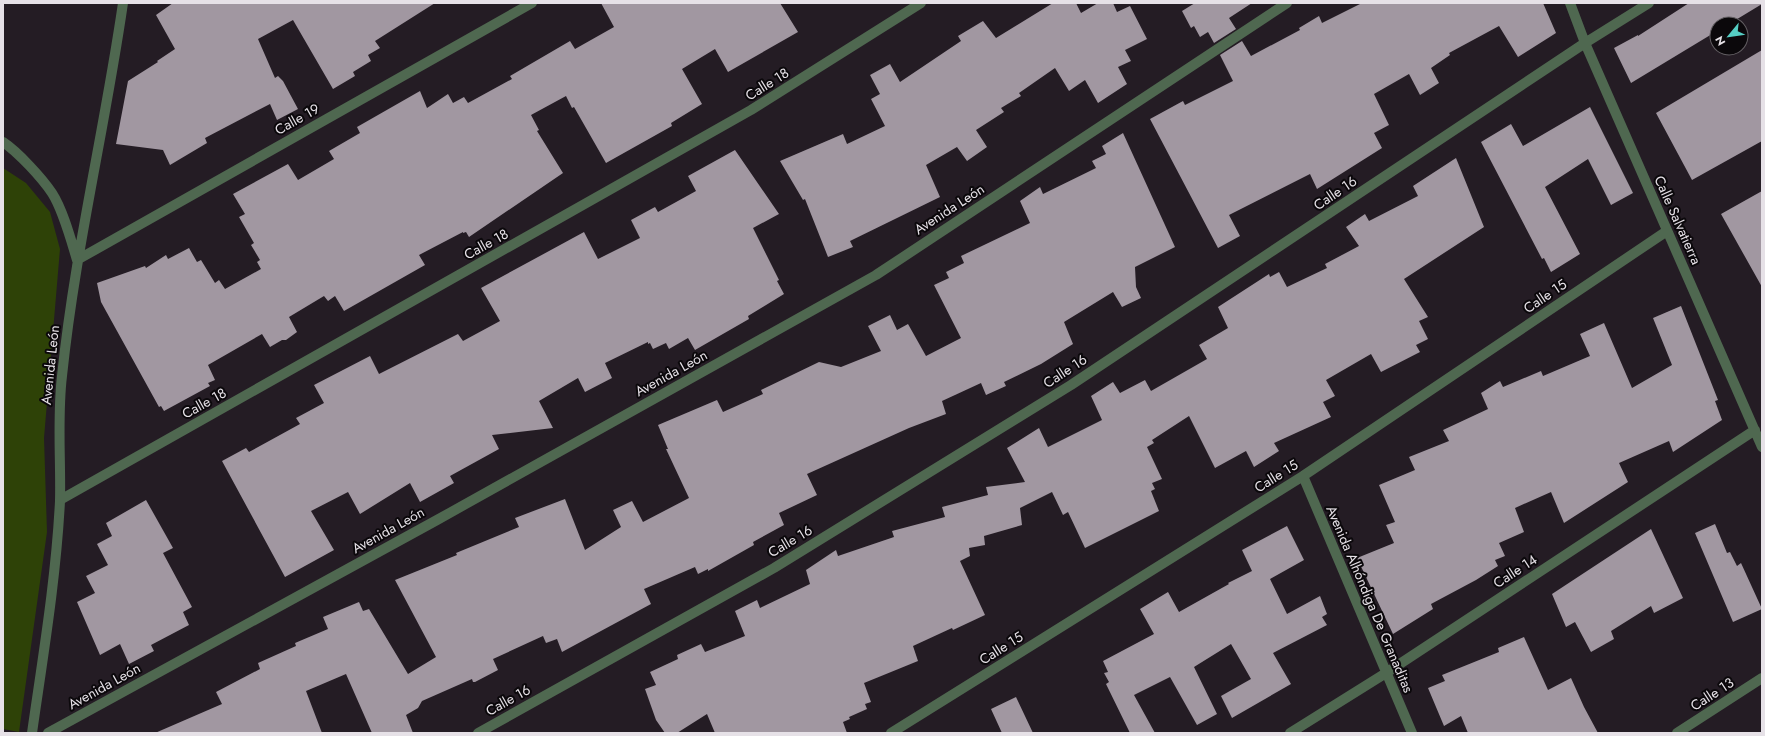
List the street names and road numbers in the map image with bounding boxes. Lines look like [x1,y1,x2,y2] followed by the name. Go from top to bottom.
[741,63,793,105] street label: Calle 18
[271,98,323,140] street label: Calle 19
[1309,171,1361,215] street label: Calle 16
[1649,172,1707,268] street label: Calle Salvatierra
[910,179,988,239] street label: Avenida León
[460,224,512,264] street label: Calle 18
[1519,274,1571,318] street label: Calle 15
[36,324,64,406] street label: Avenida León
[631,345,711,401] street label: Avenida León
[1039,349,1091,393] street label: Calle 16
[178,383,230,423] street label: Calle 18
[1250,455,1302,497] street label: Calle 15
[348,502,428,558] street label: Avenida León
[1321,502,1419,696] street label: Avenida Alhóndiga De Granaditas
[764,520,816,562] street label: Calle 16
[1489,549,1541,593] street label: Calle 14
[975,627,1027,669] street label: Calle 15
[64,658,144,714] street label: Avenida León
[1686,672,1738,715] street label: Calle 13
[482,679,534,721] street label: Calle 16

